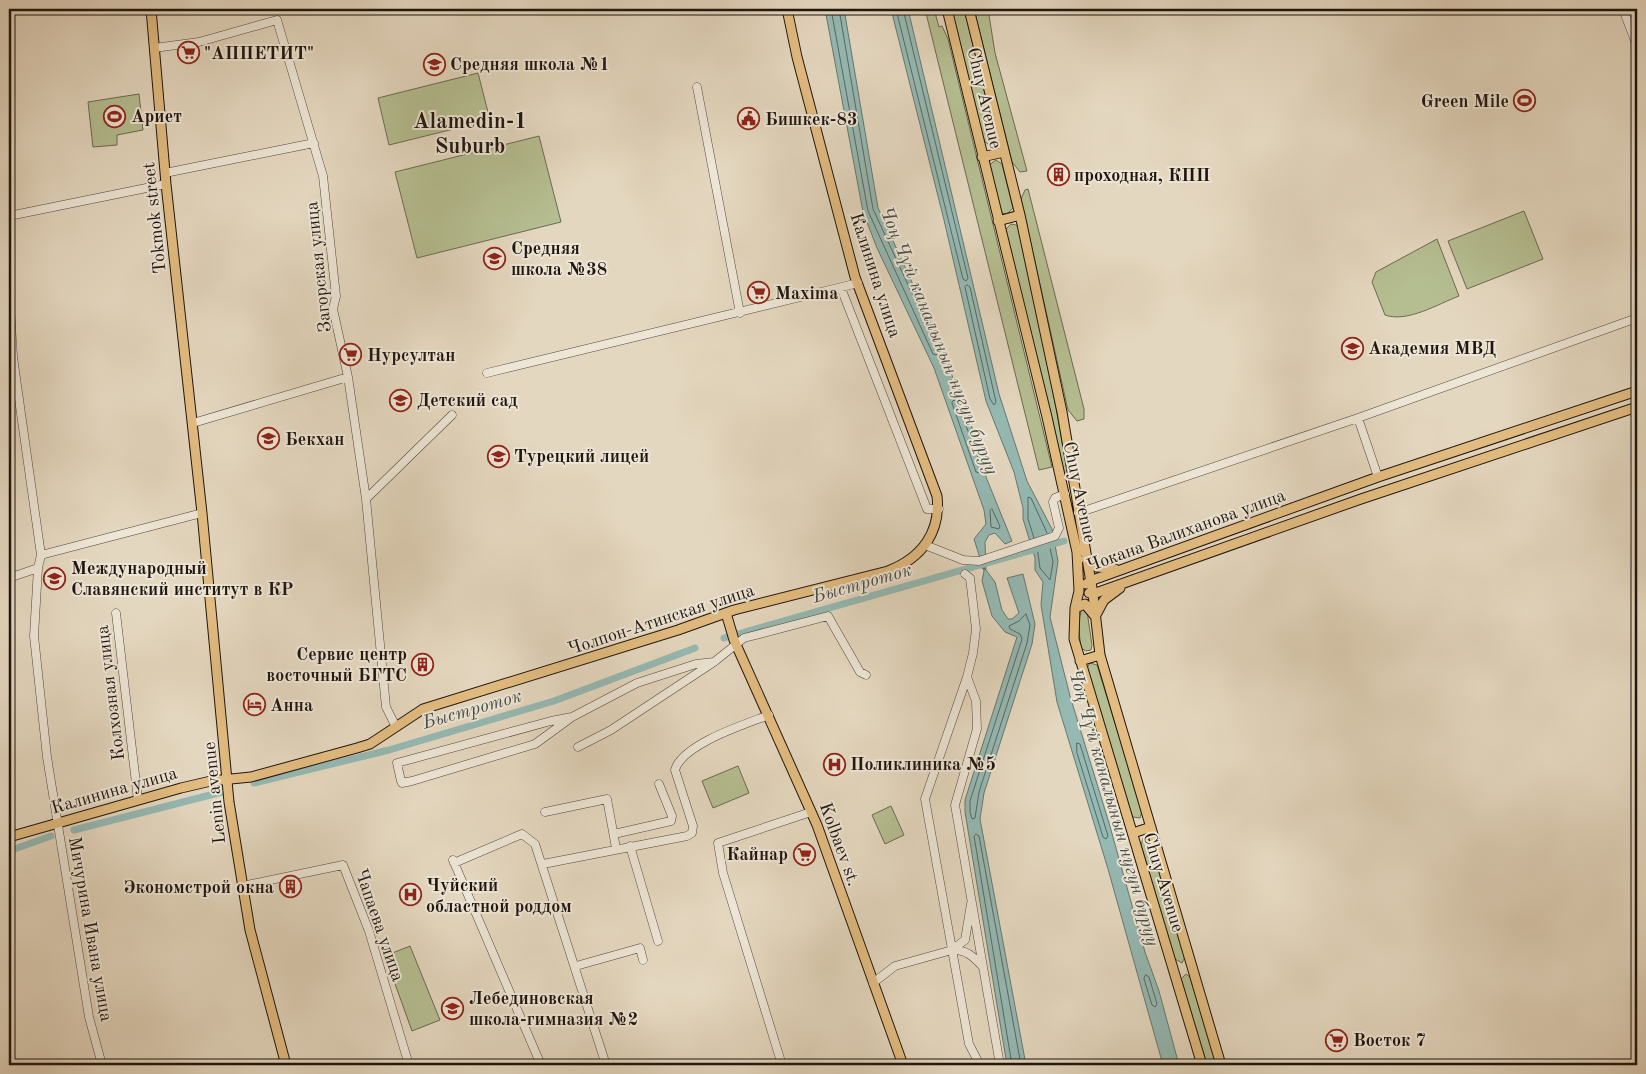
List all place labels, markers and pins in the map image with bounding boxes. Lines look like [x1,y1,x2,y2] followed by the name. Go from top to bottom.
[176,41,200,65] supermarket icon: "АППЕТИТ"
[204,45,314,63] place label: "АППЕТИТ"
[422,52,446,76] school or university icon: Средняя школа №1
[450,56,610,74] place label: Средняя школа №1
[1513,89,1537,113] sports icon: Green Mile
[1421,93,1509,111] place label: Green Mile
[103,104,127,128] sports icon: Ариет
[737,107,761,131] public building icon: Бишкек-83
[131,108,182,126] place label: Ариет
[765,111,857,129] place label: Бишкек-83
[1046,163,1070,187] building icon: проходная, КПП
[1074,167,1210,185] place label: проходная, КПП
[511,240,607,279] place label: Средняя школа №38
[483,246,507,270] school or university icon: Средняя школа №38
[747,281,771,305] supermarket icon: Maxima
[775,285,838,303] place label: Maxima
[1340,336,1364,360] school or university icon: Академия МВД
[1368,340,1496,358] place label: Академия МВД
[339,343,363,367] supermarket icon: Нурсултан
[367,347,455,365] place label: Нурсултан
[389,388,413,412] school or university icon: Детский сад
[417,392,518,410] place label: Детский сад
[257,427,281,451] school or university icon: Бекхан
[285,431,344,449] place label: Бекхан
[486,444,510,468] school or university icon: Турецкий лицей
[514,448,649,466] place label: Турецкий лицей
[71,560,293,599] place label: Международный Славянский институт в КР
[43,566,67,590] school or university icon: Международный Славянский институт в КР
[266,646,407,685] place label: Сервис центр восточный БГТС
[411,652,435,676] building icon: Сервис центр восточный БГТС
[242,693,266,717] hotel icon: Анна
[270,697,313,715] place label: Анна
[822,752,846,776] hospital icon: Поликлиника №5
[850,756,996,774] place label: Поликлиника №5
[792,842,816,866] supermarket icon: Кайнар
[726,846,788,864] place label: Кайнар
[278,875,302,899] building icon: Экономстрой окна
[426,877,572,916] place label: Чуйский областной роддом
[123,879,274,897] place label: Экономстрой окна
[398,883,422,907] hospital icon: Чуйский областной роддом
[469,990,638,1029] place label: Лебединовская школа-гимназия №2
[441,996,465,1020] school or university icon: Лебединовская школа-гимназия №2
[1325,1028,1349,1052] supermarket icon: Восток 7
[1353,1032,1426,1050] place label: Восток 7

